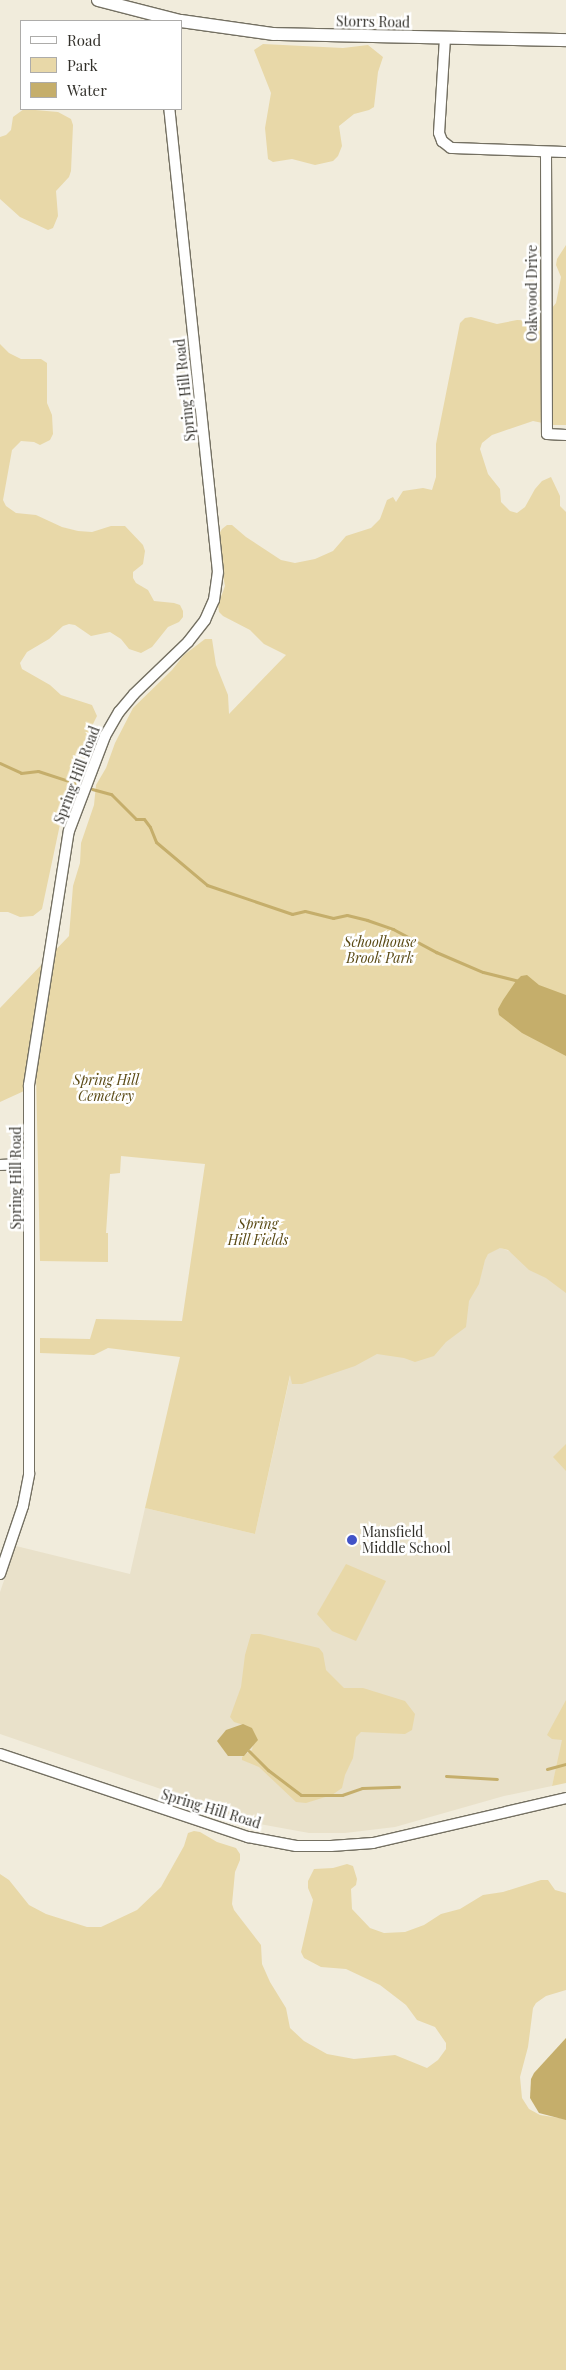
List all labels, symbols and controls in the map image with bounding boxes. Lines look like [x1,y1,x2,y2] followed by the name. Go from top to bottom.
[336,13,410,31] street label: Storrs Road
[20,20,182,110] legend
[67,30,101,50] text: Road
[67,55,98,75] text: Park
[67,80,107,100] text: Water
[524,245,540,341] street label: Oakwood Drive
[171,338,199,442] street label: Spring Hill Road
[51,724,103,826] street label: Spring Hill Road
[344,934,416,966] park label: Schoolhouse Brook Park
[73,1072,139,1104] park label: Spring Hill Cemetery
[8,1126,24,1230] street label: Spring Hill Road
[227,1216,289,1248] park label: Spring Hill Fields
[362,1524,451,1556] place label: Mansfield Middle School
[346,1534,358,1546] marker: Mansfield Middle School
[159,1786,263,1832] street label: Spring Hill Road

